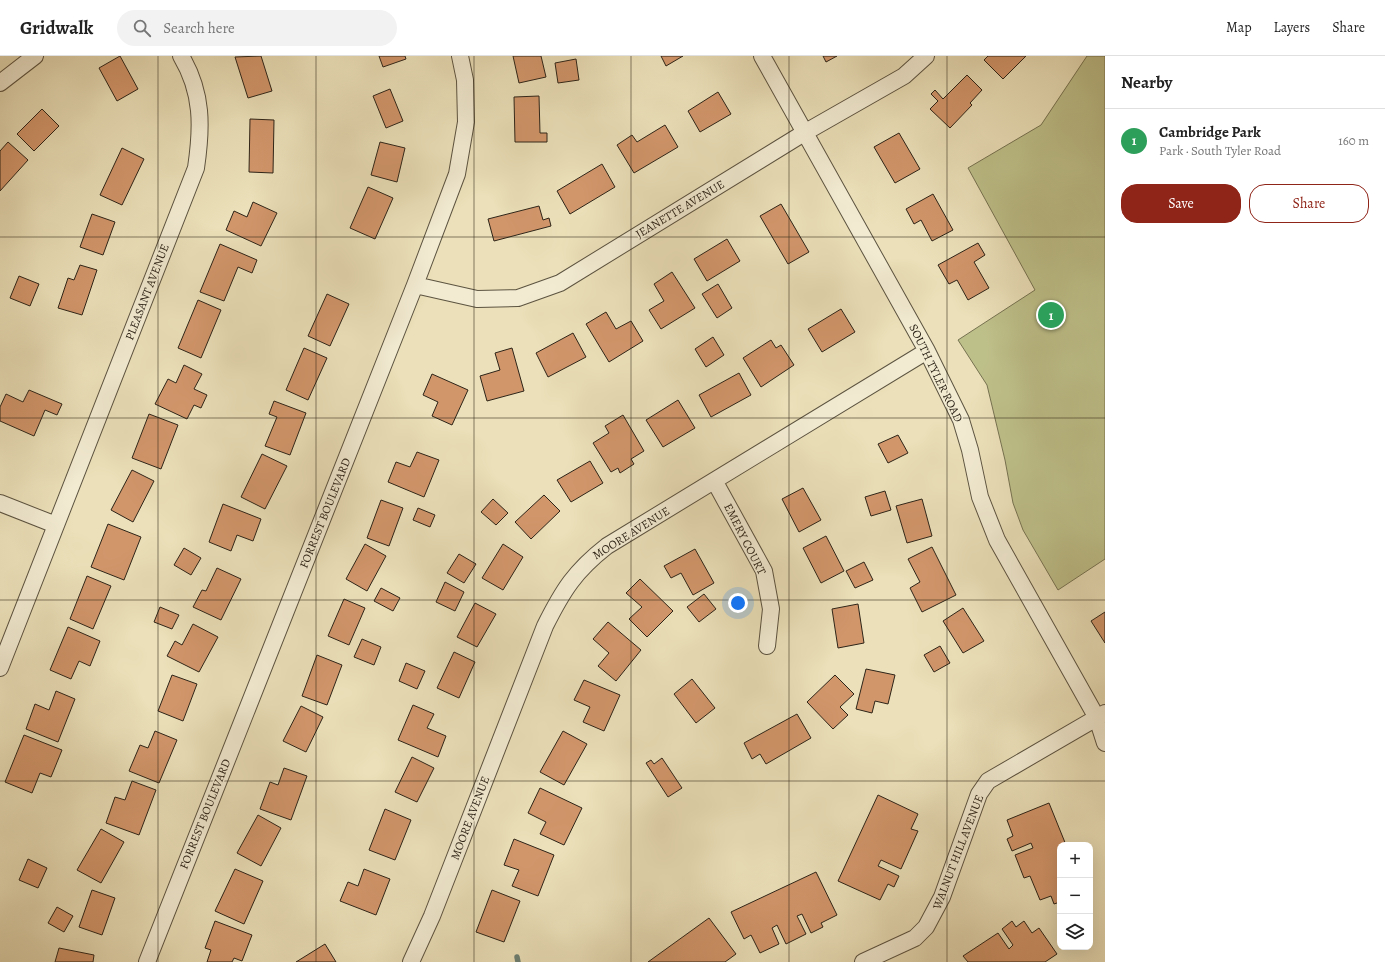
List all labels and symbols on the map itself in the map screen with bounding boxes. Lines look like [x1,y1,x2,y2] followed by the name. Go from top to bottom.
[633,176,727,242] street label: JEANETTE AVENUE
[121,241,173,343] street label: PLEASANT AVENUE
[1038,300,1064,330] pin: 1
[905,321,967,425] street label: SOUTH TYLER ROAD
[296,456,354,570] street label: FORREST BOULEVARD
[720,501,770,578] street label: EMERY COURT
[589,503,673,563] street label: MOORE AVENUE
[728,593,748,613] your location
[176,757,234,871] street label: FORREST BOULEVARD
[447,774,493,862] street label: MOORE AVENUE
[928,792,987,913] street label: WALNUT HILL AVENUE

